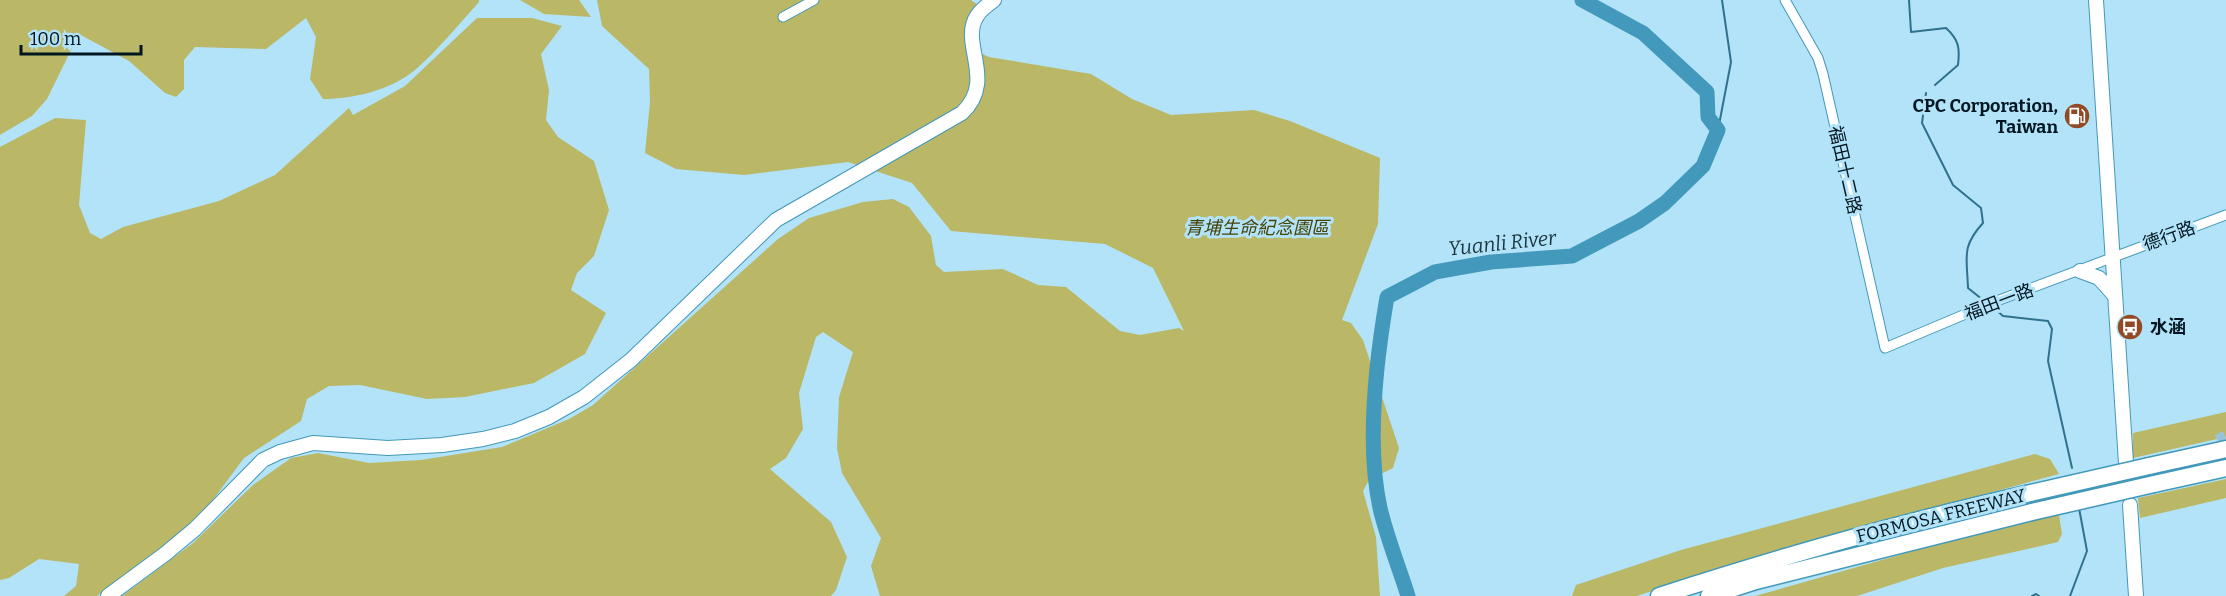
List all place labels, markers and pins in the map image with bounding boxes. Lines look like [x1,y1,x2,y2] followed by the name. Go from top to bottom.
[1913,95,2058,138] place label: CPC Corporation, Taiwan
[2062,101,2092,131] fuel station icon: CPC Corporation, Taiwan
[2115,312,2145,342] bus stop icon: 水涵
[2150,316,2186,338] place label: 水涵

